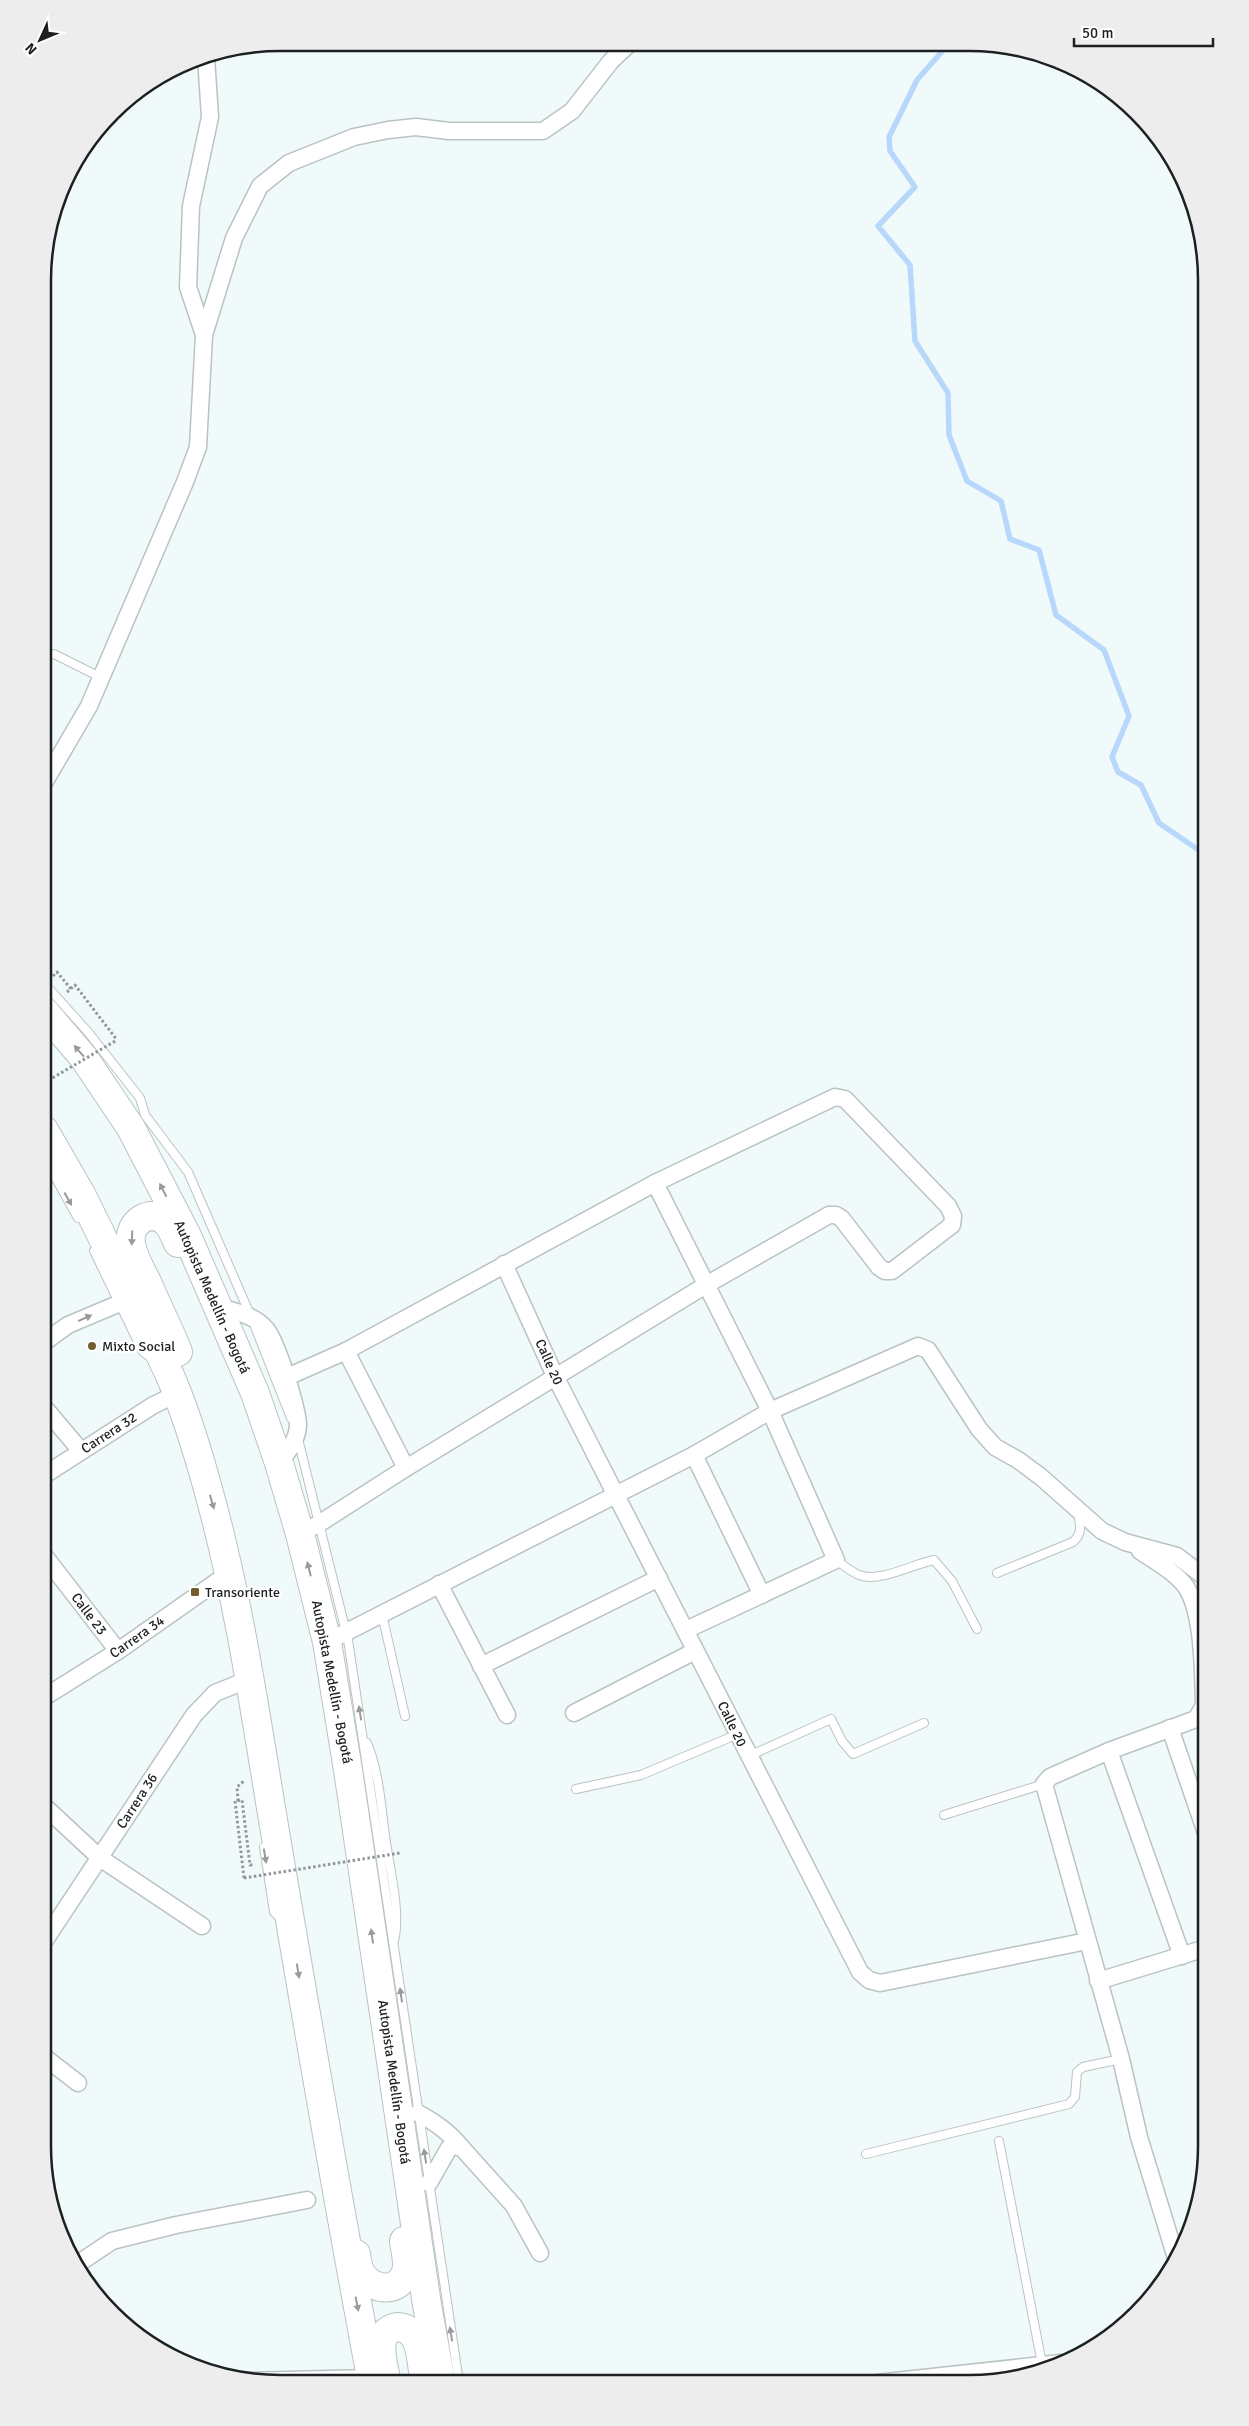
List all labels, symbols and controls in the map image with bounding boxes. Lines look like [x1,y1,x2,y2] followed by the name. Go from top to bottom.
[15,15,65,65] north arrow
[1074,15,1213,47] scale bar
[1082,24,1113,42] text: 50 m
[22,39,41,58] text: N
[73,1045,84,1058] one-way arrow
[159,1182,167,1197] one-way arrow
[63,1193,72,1206] one-way arrow
[170,1218,254,1376] street label: Autopista Medellín - Bogotá
[127,1230,135,1246] one-way arrow
[78,1313,92,1321] one-way arrow
[531,1336,567,1388] street label: Calle 20
[102,1338,175,1355] place label: Mixto Social
[86,1340,98,1352] marker: Mixto Social
[78,1409,140,1457] street label: Carrera 32
[208,1495,216,1510] one-way arrow
[304,1562,312,1577] one-way arrow
[205,1584,280,1601] place label: Transoriente
[189,1586,201,1598] marker: Transoriente
[68,1589,110,1639] street label: Calle 23
[308,1599,356,1765] street label: Autopista Medellín - Bogotá
[106,1612,168,1662] street label: Carrera 34
[714,1698,750,1750] street label: Calle 20
[355,1705,363,1721] one-way arrow
[113,1770,161,1832] street label: Carrera 36
[262,1848,270,1864] one-way arrow
[368,1928,376,1944] one-way arrow
[295,1964,303,1980] one-way arrow
[397,1987,405,2003] one-way arrow
[374,1999,414,2165] street label: Autopista Medellín - Bogotá
[421,2147,429,2163] one-way arrow
[353,2296,361,2311] one-way arrow
[447,2326,455,2342] one-way arrow

